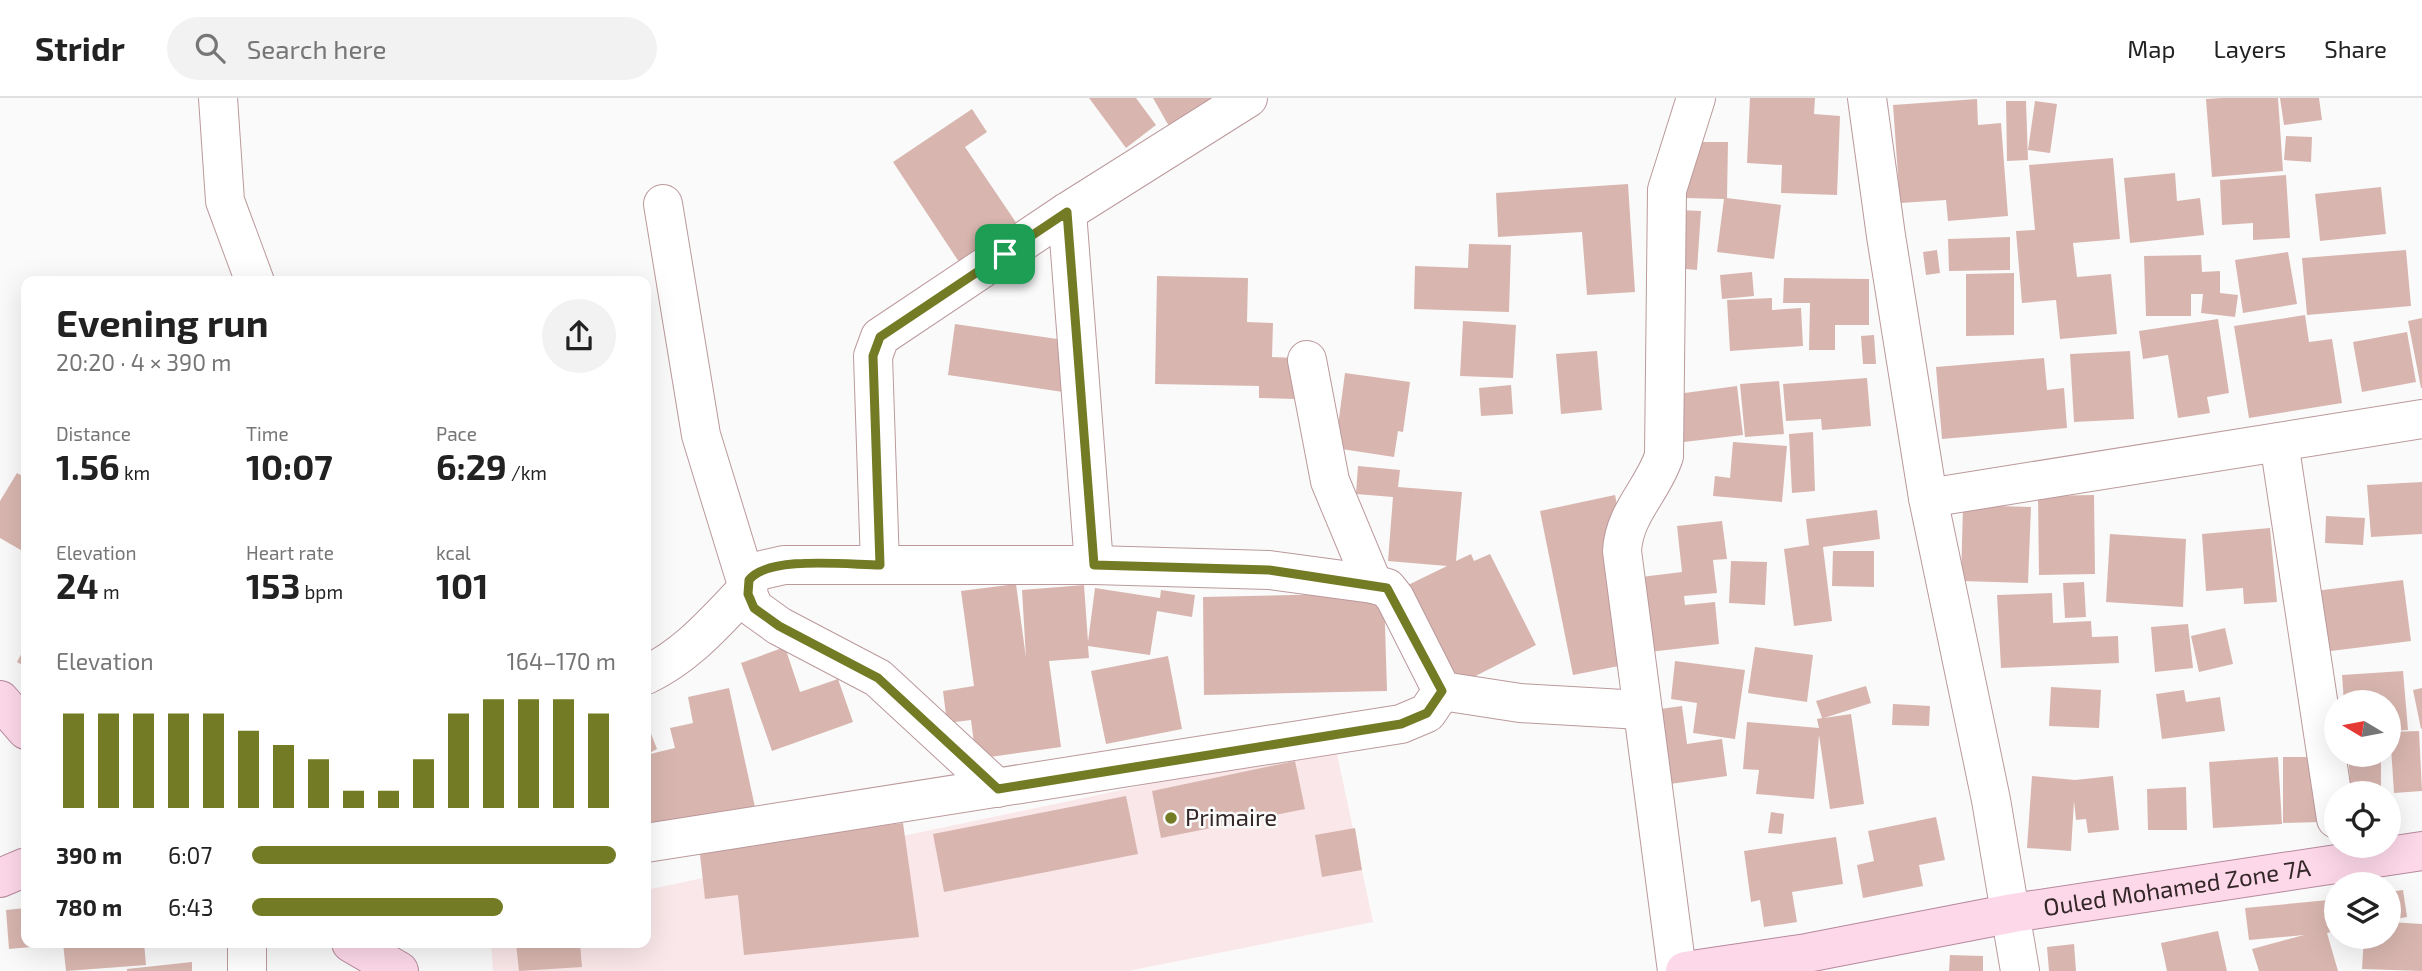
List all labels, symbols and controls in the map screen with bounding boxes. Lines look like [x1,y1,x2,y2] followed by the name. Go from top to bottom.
[167,17,657,80] search box
[35,28,125,68] text: Stridr
[191,29,229,67] icon: search
[247,33,386,64] text: Search here
[2127,34,2175,63] text: Map
[2213,34,2286,63] text: Layers
[2324,34,2387,63] text: Share
[975,224,1035,284] pin
[986,235,1024,273] icon: arrive
[56,299,269,345] text: Evening run
[542,299,616,373] button: share
[56,348,231,376] text: 20:20 · 4 × 390 m
[56,422,131,445] text: Distance
[246,422,289,445] text: Time
[436,422,477,445] text: Pace
[56,445,120,487] text: 1.56
[246,445,333,487] text: 10:07
[436,445,507,487] text: 6:29
[120,461,150,484] text: km
[507,461,547,484] text: /km
[56,541,137,564] text: Elevation
[246,541,334,564] text: Heart rate
[436,541,471,564] text: kcal
[56,564,99,606] text: 24
[246,564,300,606] text: 153
[436,564,488,606] text: 101
[99,580,120,603] text: m
[300,580,343,603] text: bpm
[56,647,154,675] text: Elevation
[507,647,616,675] text: 164–170 m
[2324,690,2401,766] north arrow
[2324,690,2401,949] map controls
[2324,781,2401,858] button: locate
[1185,802,1277,831] place label: Primaire
[1163,810,1179,826] marker: Primaire
[56,841,122,869] text: 390 m
[168,841,212,869] text: 6:07
[2041,852,2312,921] street label: Ouled Mohamed Zone 7A
[2324,872,2401,949] button: layers
[56,893,122,921] text: 780 m
[168,893,214,921] text: 6:43

